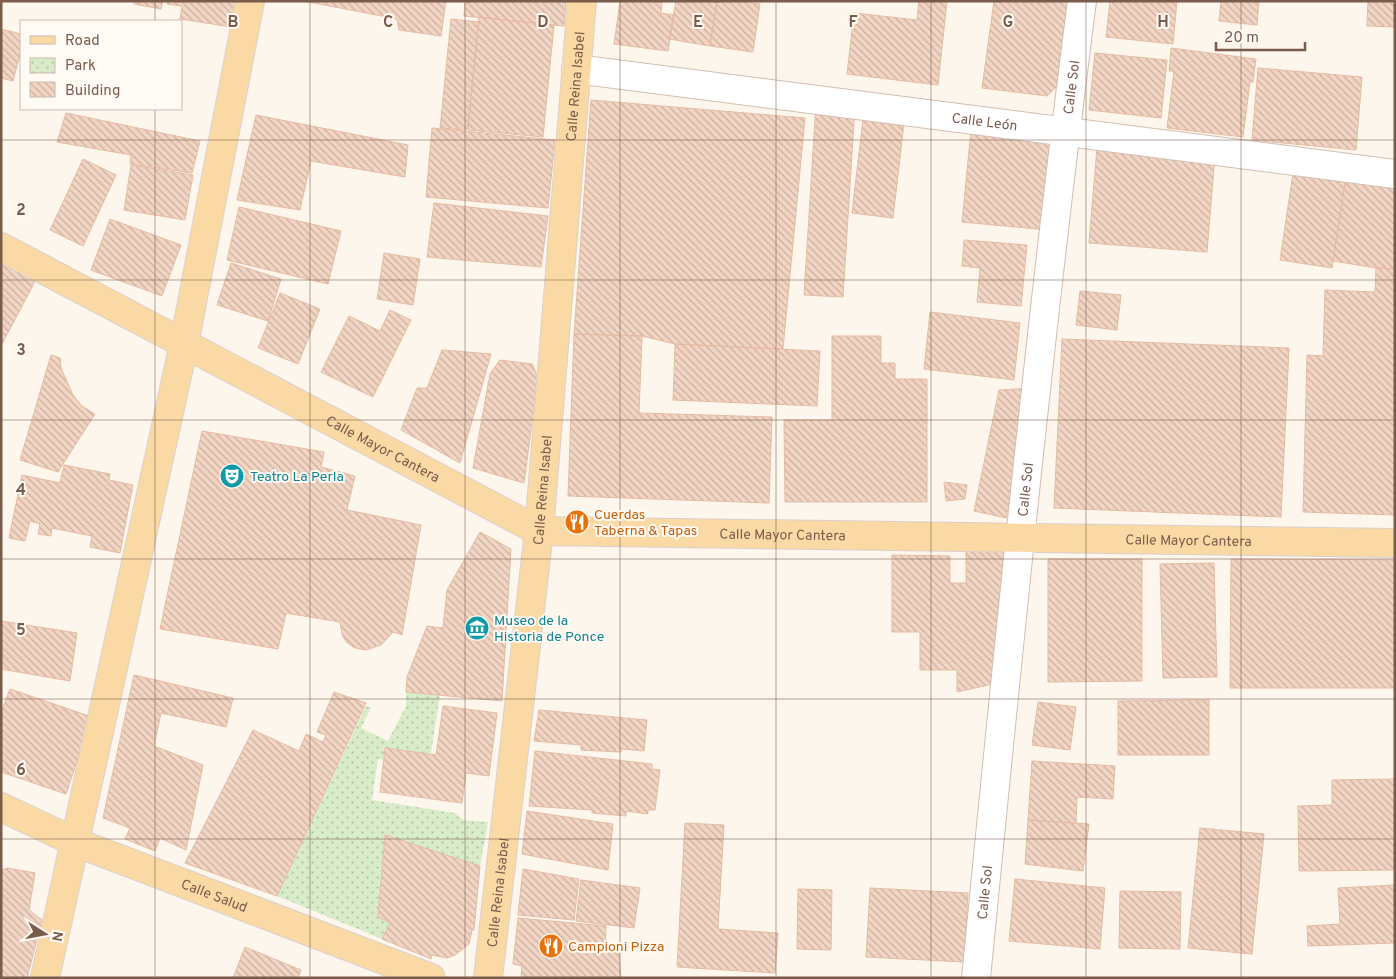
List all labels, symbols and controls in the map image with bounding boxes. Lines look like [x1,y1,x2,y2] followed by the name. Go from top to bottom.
[227,13,239,33] text: B
[383,13,393,33] text: C
[537,13,549,33] text: D
[693,13,703,33] text: E
[848,13,858,33] text: F
[1003,13,1013,33] text: G
[1157,13,1169,33] text: H
[20,20,182,110] legend
[1216,20,1305,52] scale bar
[1224,29,1259,48] text: 20 m
[564,31,589,142] street label: Calle Reina Isabel
[65,32,100,51] text: Road
[65,57,96,76] text: Park
[1061,59,1084,115] street label: Calle Sol
[65,82,120,101] text: Building
[951,110,1018,136] street label: Calle León
[16,201,26,221] text: 2
[16,341,26,361] text: 3
[323,413,442,487] street label: Calle Mayor Cantera
[530,435,557,546] street label: Calle Reina Isabel
[1015,462,1038,517] street label: Calle Sol
[219,463,245,489] theatre icon: Teatro La Perla
[250,469,344,486] place label: Teatro La Perla
[16,481,26,501] text: 4
[594,507,697,540] place label: Cuerdas Taberna & Tapas
[564,509,590,535] restaurant icon: Cuerdas Taberna & Tapas
[719,527,846,545] street label: Calle Mayor Cantera
[1125,532,1252,551] street label: Calle Mayor Cantera
[494,613,604,646] place label: Museo de la Historia de Ponce
[464,615,490,641] museum icon: Museo de la Historia de Ponce
[16,621,26,641] text: 5
[16,761,26,781] text: 6
[485,837,514,948] street label: Calle Reina Isabel
[975,865,997,920] street label: Calle Sol
[178,876,249,917] street label: Calle Salud
[20,909,70,959] north arrow
[47,930,66,943] text: N
[538,933,564,959] restaurant icon: Campioni Pizza
[568,939,664,956] place label: Campioni Pizza

